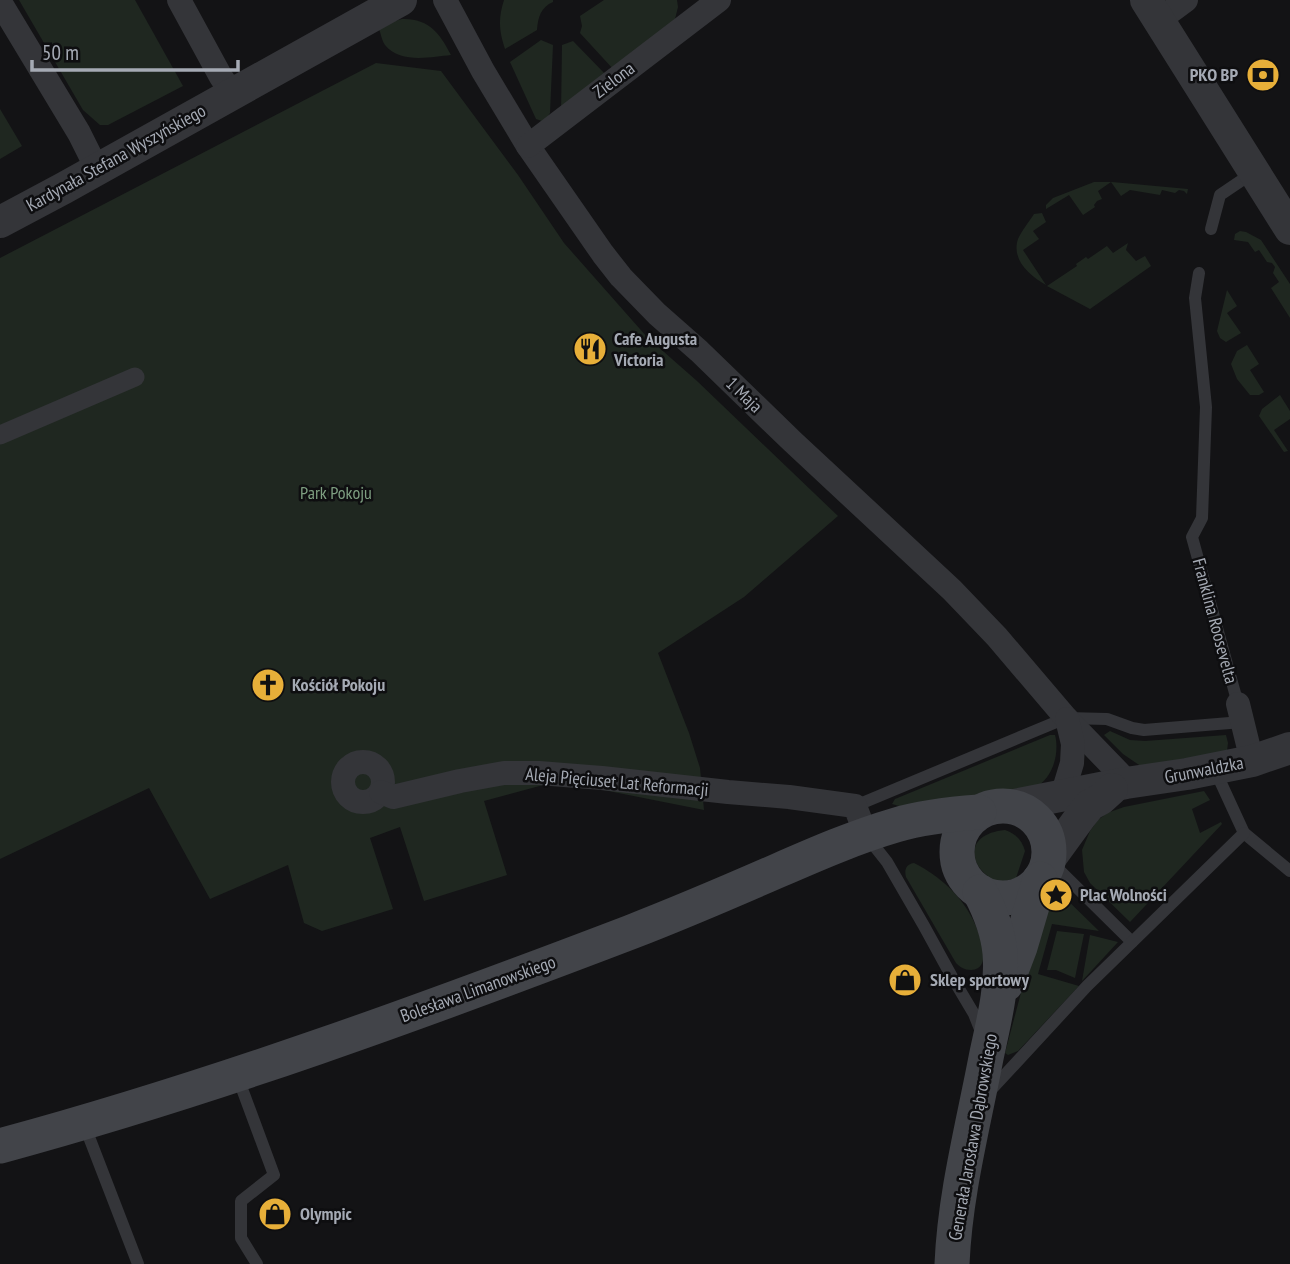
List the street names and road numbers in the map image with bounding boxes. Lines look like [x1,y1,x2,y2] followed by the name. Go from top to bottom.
[588,56,639,103] street label: Zielona
[22,99,210,216] street label: Kardynała Stefana Wyszyńskiego
[721,372,767,417] street label: 1 Maja
[1188,556,1243,686] street label: Franklina Roosevelta
[1162,751,1245,788] street label: Grunwaldzka
[525,762,709,801] street label: Aleja Pięciuset Lat Reformacji
[397,950,559,1027] street label: Bolesława Limanowskiego
[943,1031,1002,1242] street label: Generała Jarosława Dąbrowskiego

